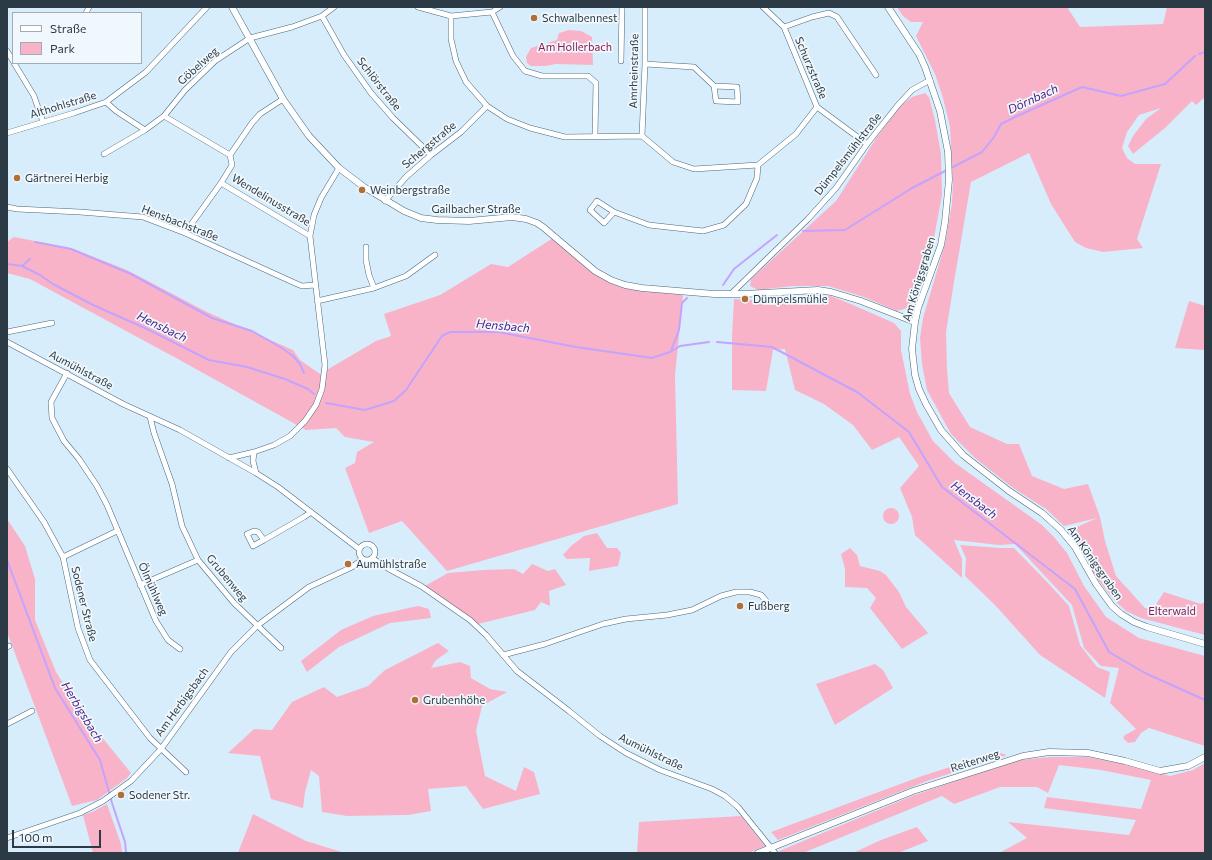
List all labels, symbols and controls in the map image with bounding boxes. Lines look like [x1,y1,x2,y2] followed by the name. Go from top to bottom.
[542,11,618,25] place label: Schwalbennest
[12,12,142,64] legend
[529,13,539,23] marker: Schwalbennest
[50,21,86,35] text: Straße
[627,33,641,109] street label: Amrheinstraße
[792,35,830,101] street label: Schurzstraße
[538,40,612,54] park label: Am Hollerbach
[50,41,75,55] text: Park
[175,44,221,88] street label: Göbelweg
[354,55,404,113] street label: Schlörstraße
[1006,81,1060,117] water label: Dörnbach
[28,89,98,121] street label: Althohlstraße
[812,110,884,198] street label: Dümpelsmühlstraße
[399,119,459,171] street label: Schergstraße
[25,171,108,185] place label: Gärtnerei Herbig
[229,171,313,229] street label: Wendelinusstraße
[12,173,22,183] marker: Gärtnerei Herbig
[370,183,450,197] place label: Weinbergstraße
[357,185,367,195] marker: Weinbergstraße
[140,202,220,244] street label: Hensbachstraße
[431,202,521,216] street label: Gailbacher Straße
[900,235,938,323] street label: Am Königsgraben
[753,292,828,306] place label: Dümpelsmühle
[740,294,750,304] marker: Dümpelsmühle
[135,309,189,345] water label: Hensbach
[476,316,530,336] water label: Hensbach
[47,348,115,392] street label: Aumühlstraße
[948,478,1000,522] water label: Hensbach
[1064,523,1126,603] street label: Am Königsgraben
[203,552,251,604] street label: Grubenweg
[356,557,426,571] place label: Aumühlstraße
[343,559,353,569] marker: Aumühlstraße
[135,560,171,618] street label: Ölmühlweg
[68,565,100,643] street label: Sodener Straße
[748,599,790,613] place label: Fußberg
[735,601,745,611] marker: Fußberg
[1148,604,1196,618] park label: Elterwald
[153,665,211,739] street label: Am Herbigsbach
[58,679,106,745] water label: Herbigsbach
[423,693,485,707] place label: Grubenhöhe
[410,695,420,705] marker: Grubenhöhe
[616,731,686,773] street label: Aumühlstraße
[949,747,1001,775] street label: Reiterweg
[129,788,190,802] place label: Sodener Str.
[116,790,126,800] marker: Sodener Str.
[14,822,103,848] scale bar
[19,830,53,844] text: 100 m

